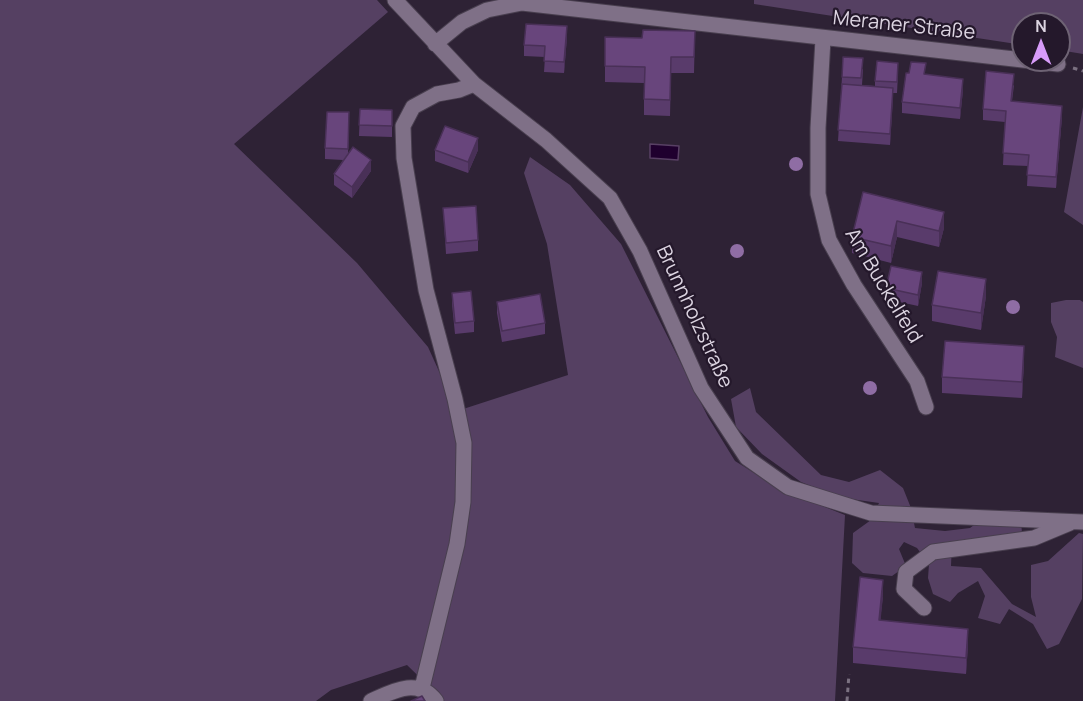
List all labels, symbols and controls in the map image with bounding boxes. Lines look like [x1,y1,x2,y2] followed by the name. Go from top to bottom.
[832,7,976,45] street label: Meraner Straße
[1011,12,1071,72] north arrow
[1035,15,1047,37] text: N
[839,224,927,348] street label: Am Buckelfeld
[651,242,737,392] street label: Brunnholzstraße

